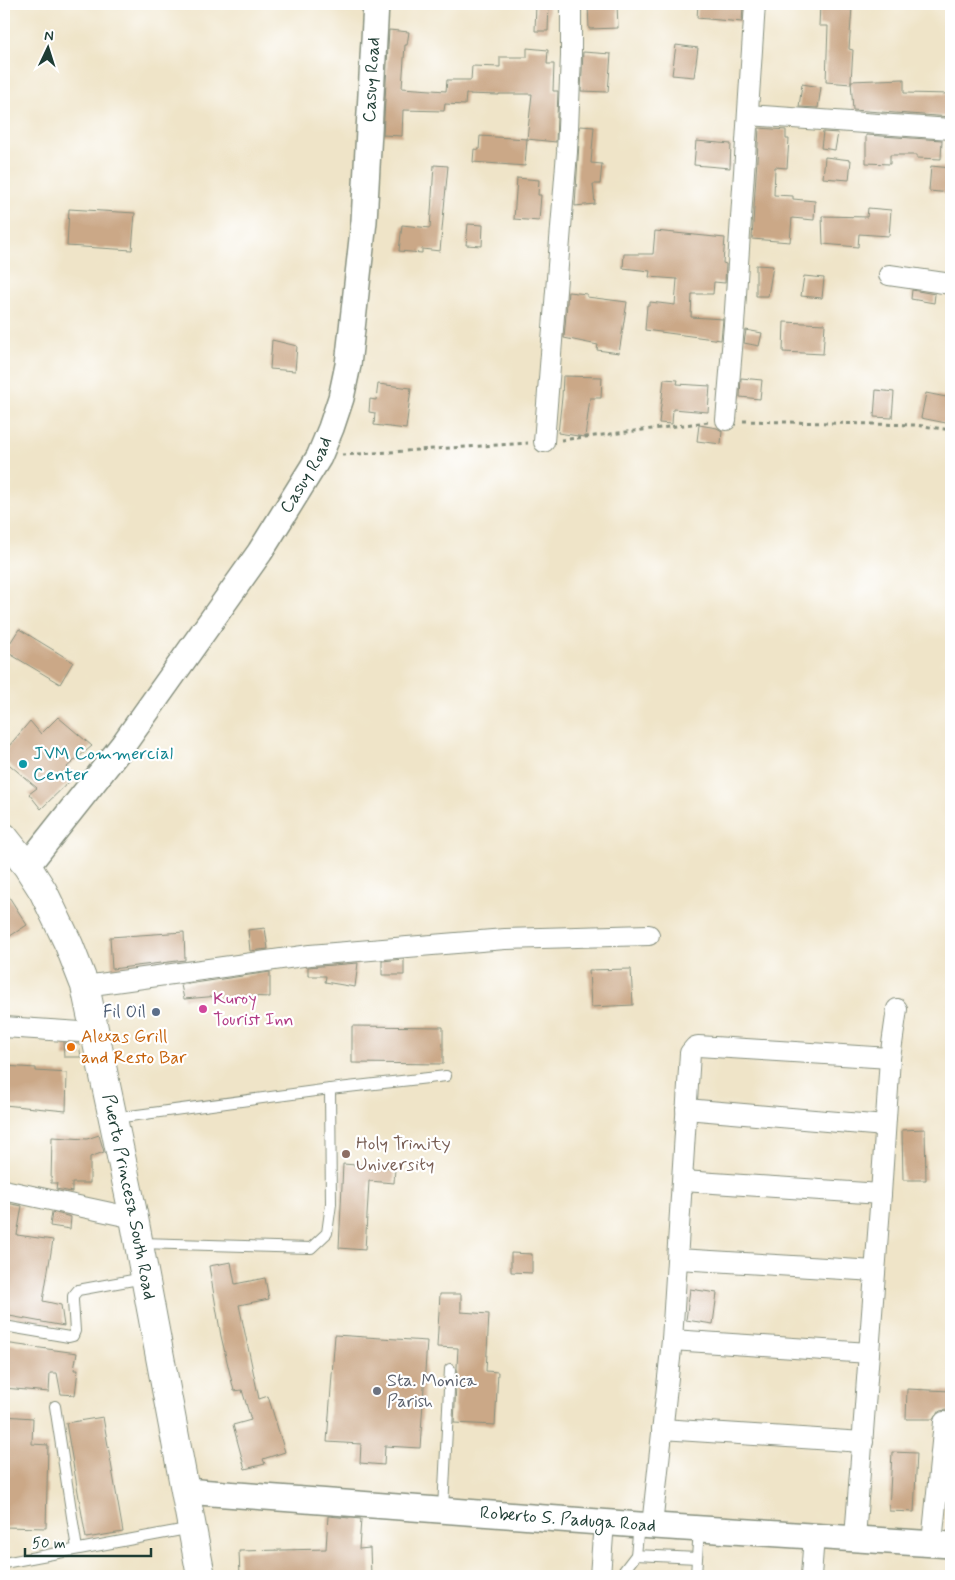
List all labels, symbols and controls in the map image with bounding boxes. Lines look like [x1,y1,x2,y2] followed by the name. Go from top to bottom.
[22,22,72,72] north arrow
[44,27,54,45] text: N
[357,37,386,123] street label: Casuy Road
[275,433,338,518] street label: Casuy Road
[33,742,173,787] place label: JVM Commercial Center
[17,758,29,770] marker: JVM Commercial Center
[213,987,294,1032] place label: Kuroy Tourist Inn
[103,1000,146,1024] place label: Fil Oil
[197,1003,209,1015] marker: Kuroy Tourist Inn
[150,1006,162,1018] marker: Fil Oil
[81,1025,187,1070] place label: Alexas Grill and Resto Bar
[65,1041,77,1053] marker: Alexas Grill and Resto Bar
[96,1092,161,1302] street label: Puerto Princesa South Road
[356,1132,451,1177] place label: Holy Trinity University
[340,1148,352,1160] marker: Holy Trinity University
[387,1369,477,1414] place label: Sta. Monica Parish
[371,1385,383,1397] marker: Sta. Monica Parish
[479,1501,657,1538] street label: Roberto S. Paduga Road
[25,1525,151,1557] scale bar
[32,1534,66,1554] text: 50 m

